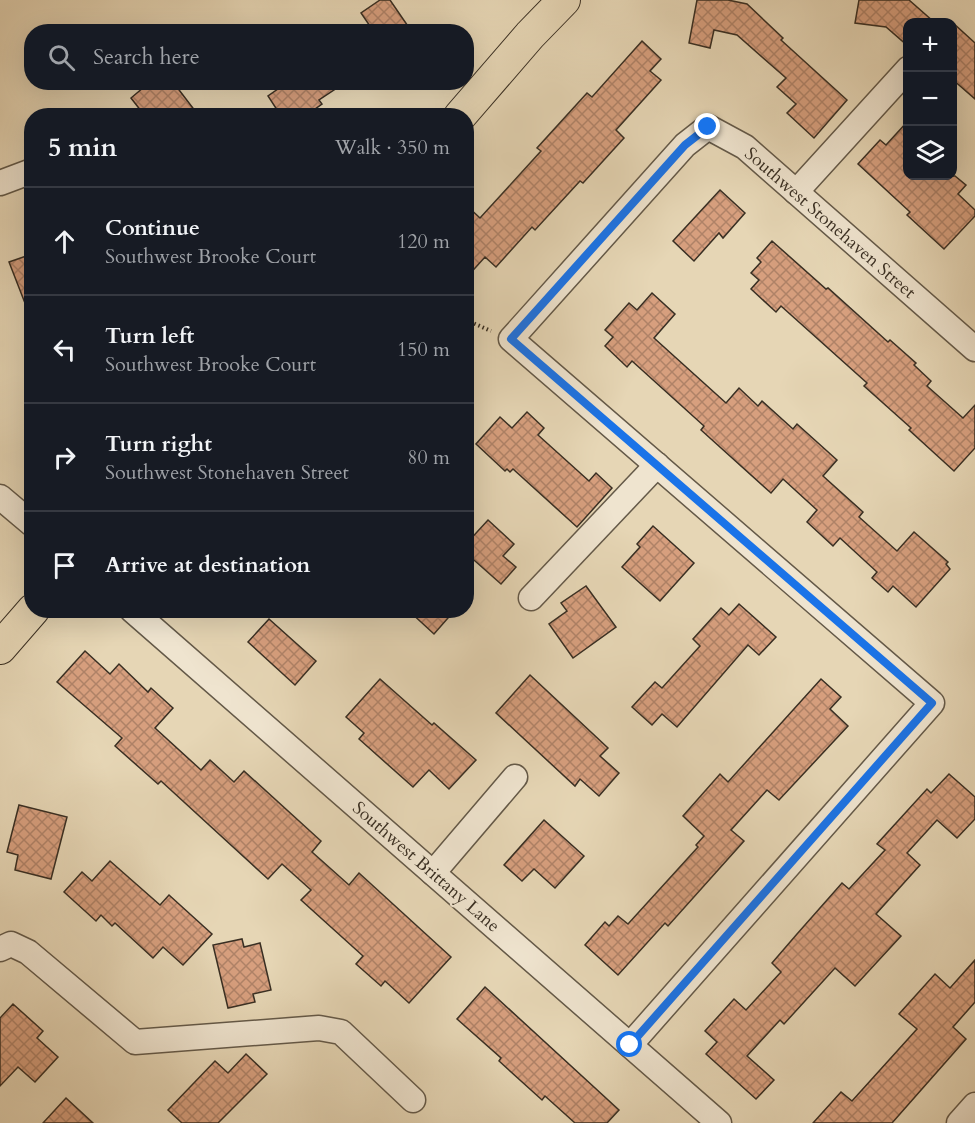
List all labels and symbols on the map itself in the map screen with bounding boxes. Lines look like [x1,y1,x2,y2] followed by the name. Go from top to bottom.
[694,113,720,139] route end
[739,142,921,305] street label: Southwest Stonehaven Street
[347,796,505,938] street label: Southwest Brittany Lane
[616,1031,642,1057] route start

